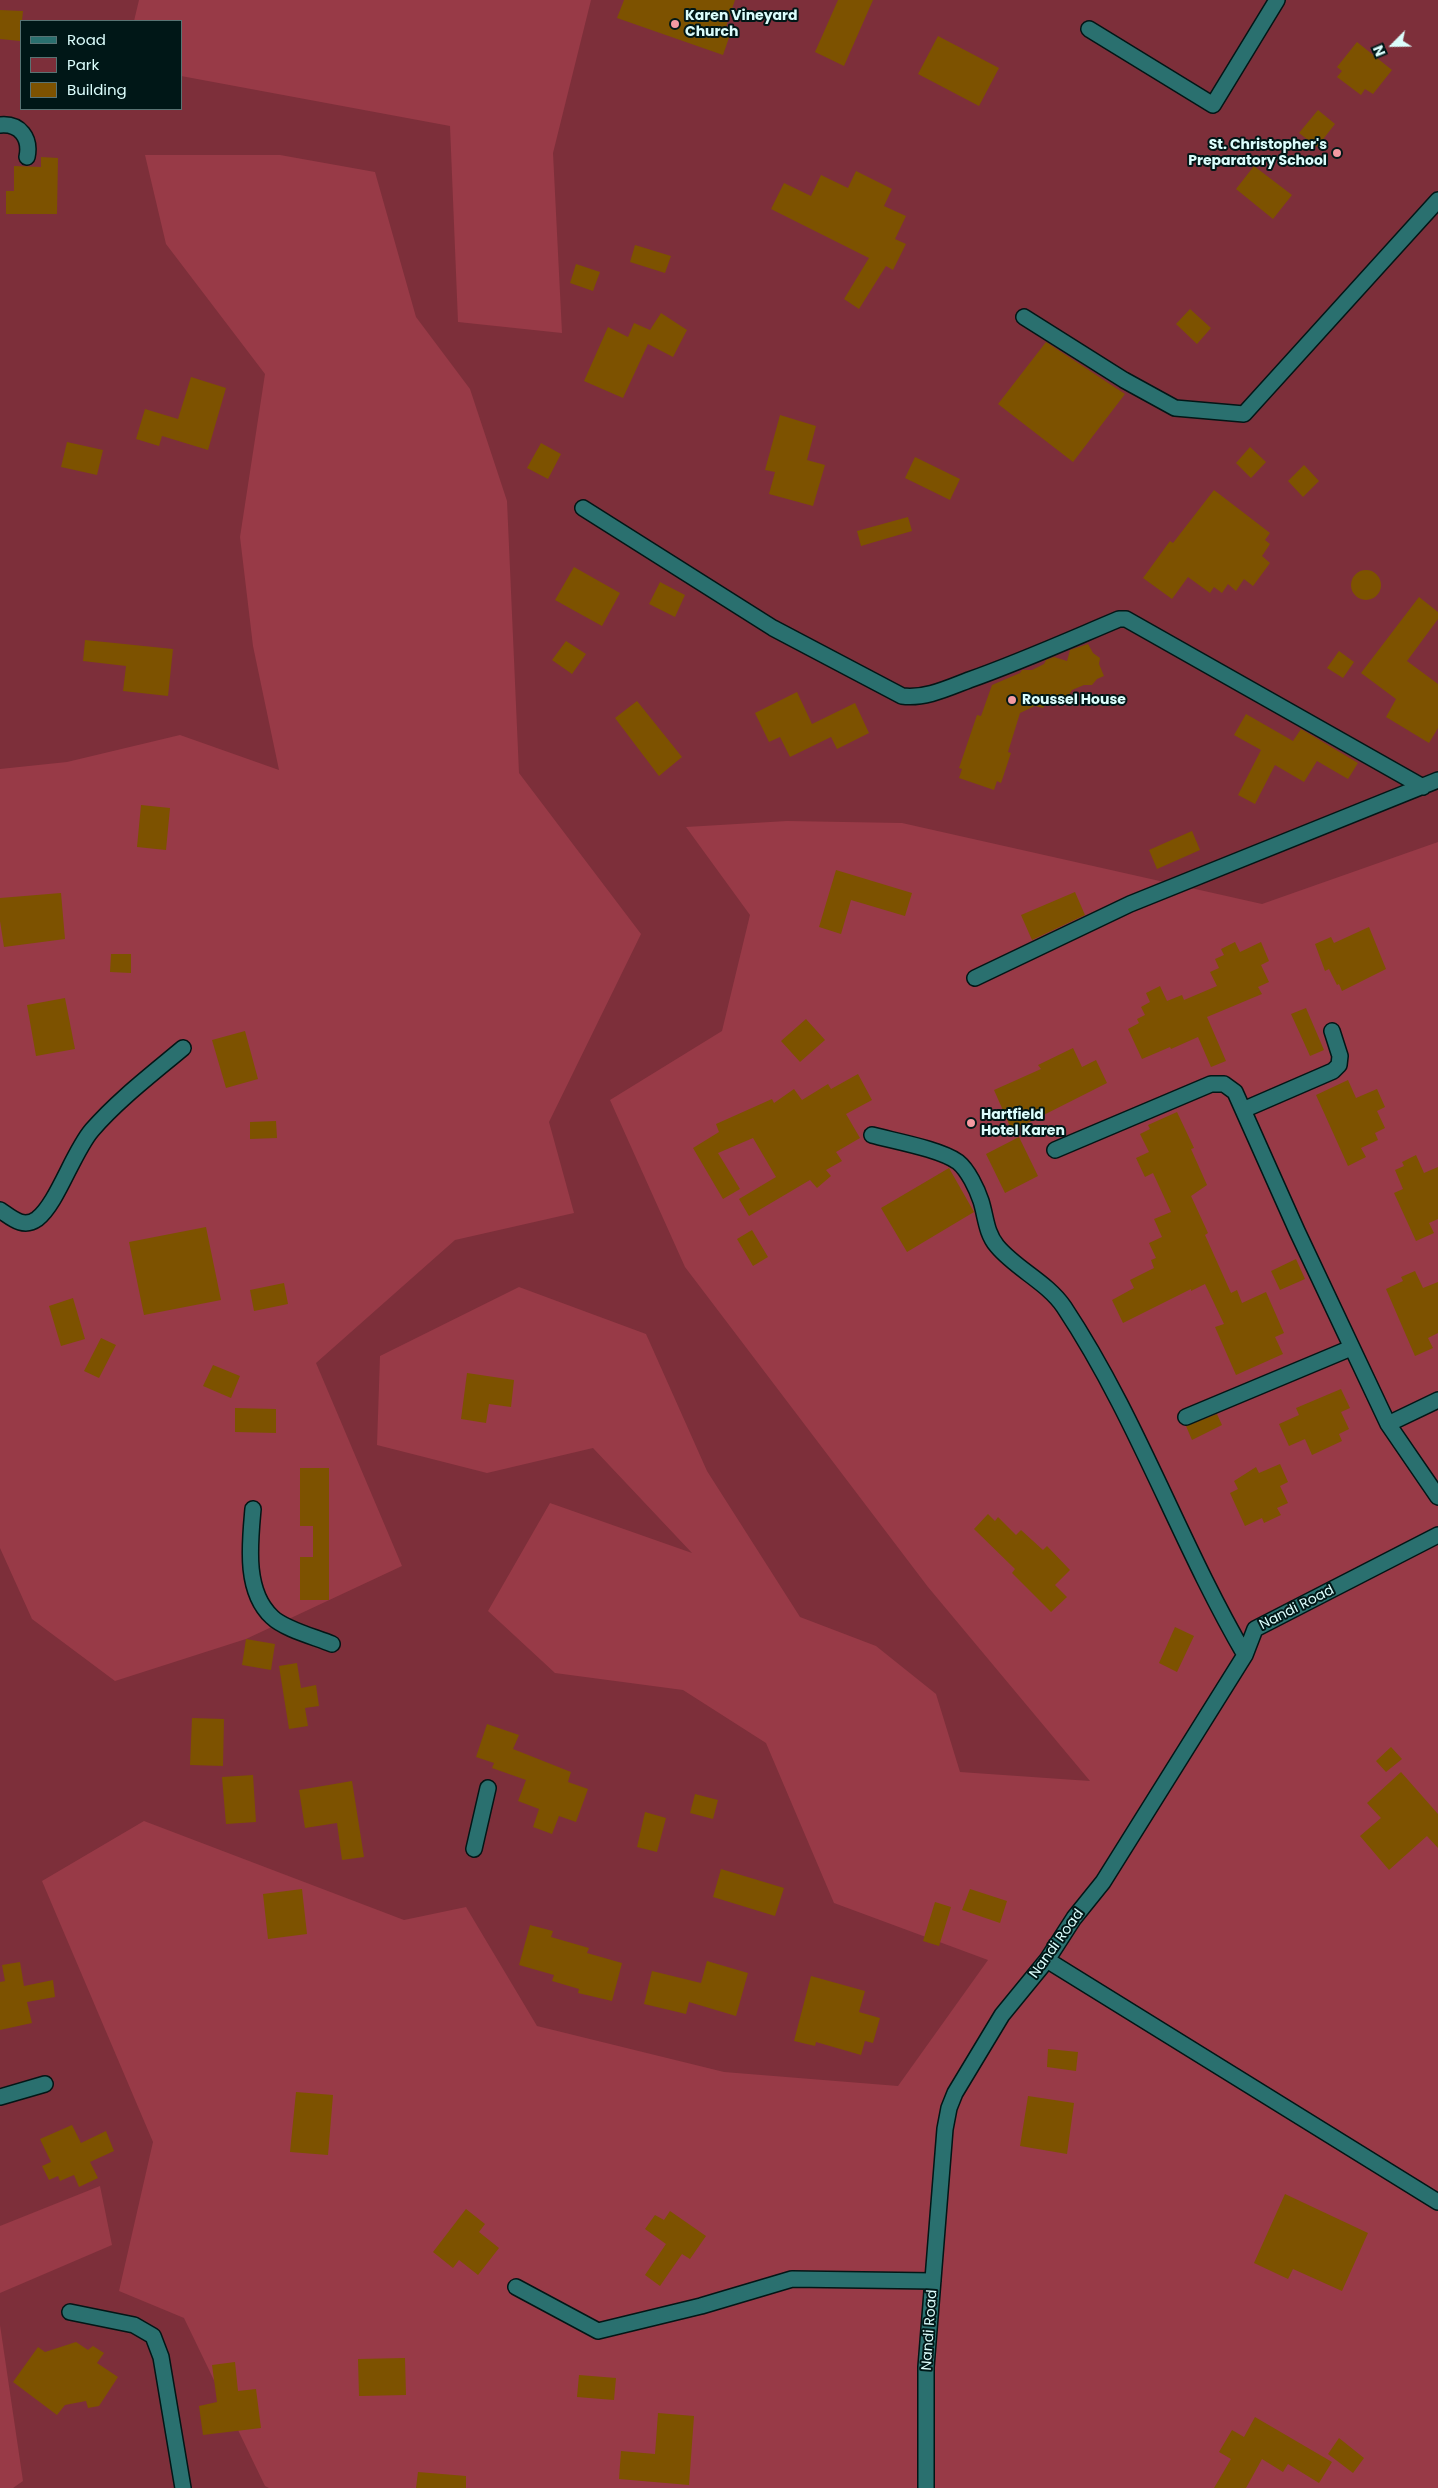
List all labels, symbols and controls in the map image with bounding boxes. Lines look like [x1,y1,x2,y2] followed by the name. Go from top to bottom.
[685,8,798,40] place label: Karen Vineyard Church
[669,18,681,30] marker: Karen Vineyard Church
[20,20,182,110] legend
[1368,20,1418,70] north arrow
[67,29,106,50] text: Road
[1368,42,1390,60] text: N
[67,54,99,75] text: Park
[67,79,127,100] text: Building
[1188,137,1327,170] place label: St. Christopher's Preparatory School
[1331,147,1343,159] marker: St. Christopher's Preparatory School
[1022,692,1126,708] place label: Roussel House
[1006,694,1018,706] marker: Roussel House
[981,1107,1065,1140] place label: Hartfield Hotel Karen
[965,1117,977,1129] marker: Hartfield Hotel Karen
[1257,1582,1337,1634] street label: Nandi Road
[1026,1906,1088,1982] street label: Nandi Road
[919,2289,941,2371] street label: Nandi Road

